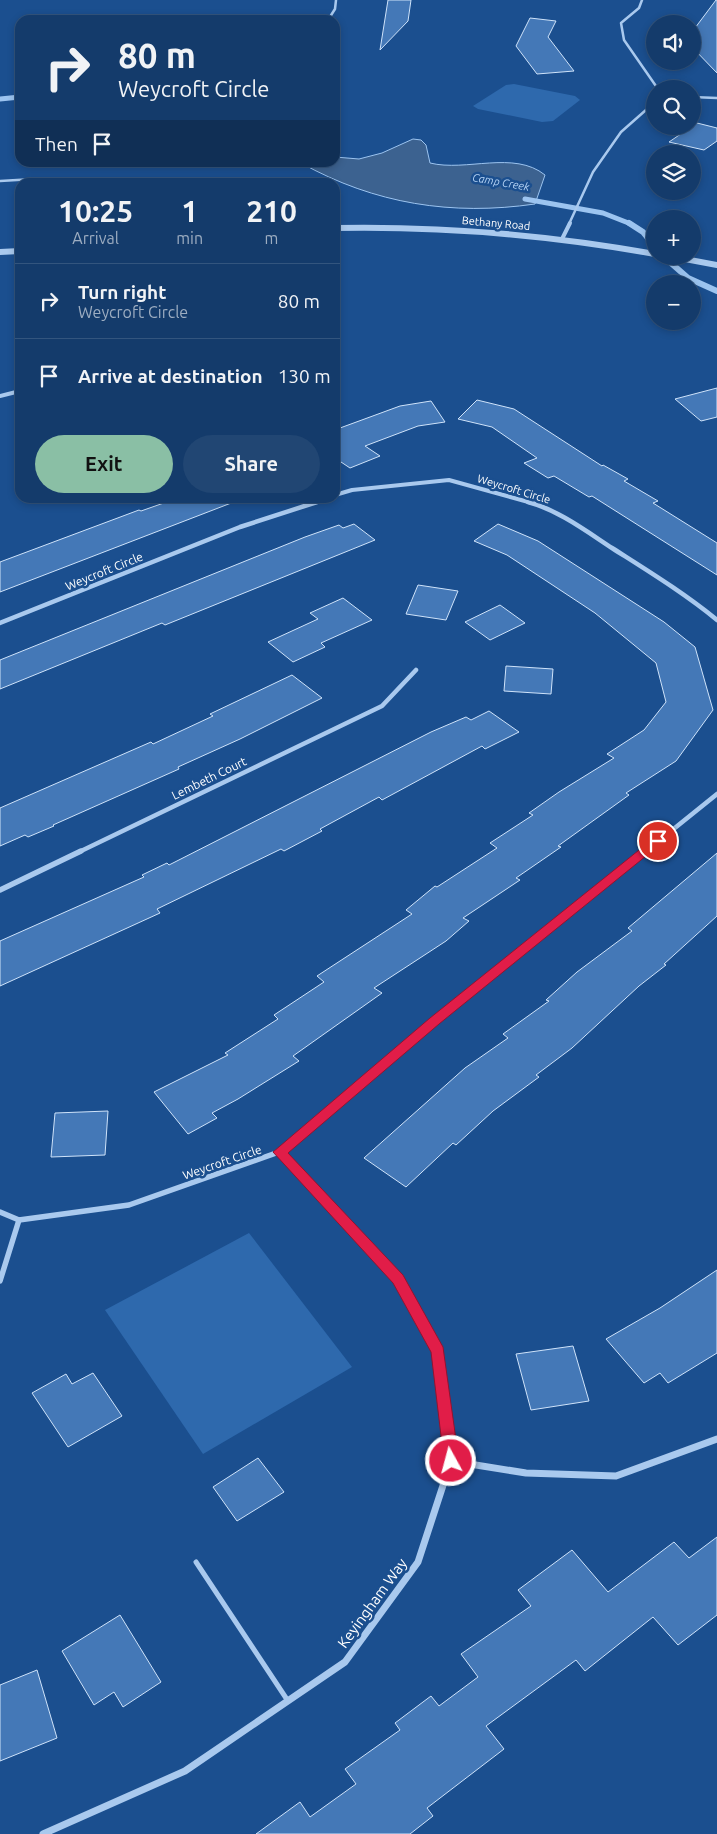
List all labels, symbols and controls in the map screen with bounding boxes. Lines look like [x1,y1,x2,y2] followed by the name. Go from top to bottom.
[646,15,701,330] map controls
[646,15,701,70] button: sound
[35,35,100,100] icon: right
[118,35,196,75] text: 80 m
[118,76,270,101] text: Weycroft Circle
[646,80,701,135] button: search
[88,130,116,158] icon: arrive
[35,133,78,155] text: Then
[646,145,701,200] button: layers
[471,171,531,193] water label: Camp Creek
[58,194,133,228] text: 10:25
[181,194,198,228] text: 1
[246,194,297,228] text: 210
[646,210,701,265] button: +
[461,214,531,232] street label: Bethany Road
[72,229,119,247] text: Arrival
[176,229,203,247] text: min
[265,229,278,247] text: m
[646,275,701,330] button: −
[78,281,166,303] text: Turn right
[35,287,63,315] icon: right
[278,290,320,312] text: 80 m
[78,303,188,321] text: Weycroft Circle
[35,362,63,390] icon: arrive
[78,365,263,387] text: Arrive at destination
[278,365,331,387] text: 130 m
[35,435,173,493] button: Exit
[183,435,320,493] button: Share
[476,472,552,506] street label: Weycroft Circle
[63,549,145,593] street label: Weycroft Circle
[170,754,249,802] street label: Lembeth Court
[637,820,679,862] pin
[644,827,672,855] icon: arrive
[181,1142,263,1182] street label: Weycroft Circle
[424,1434,476,1486] position arrow
[334,1555,410,1651] street label: Keyingham Way

